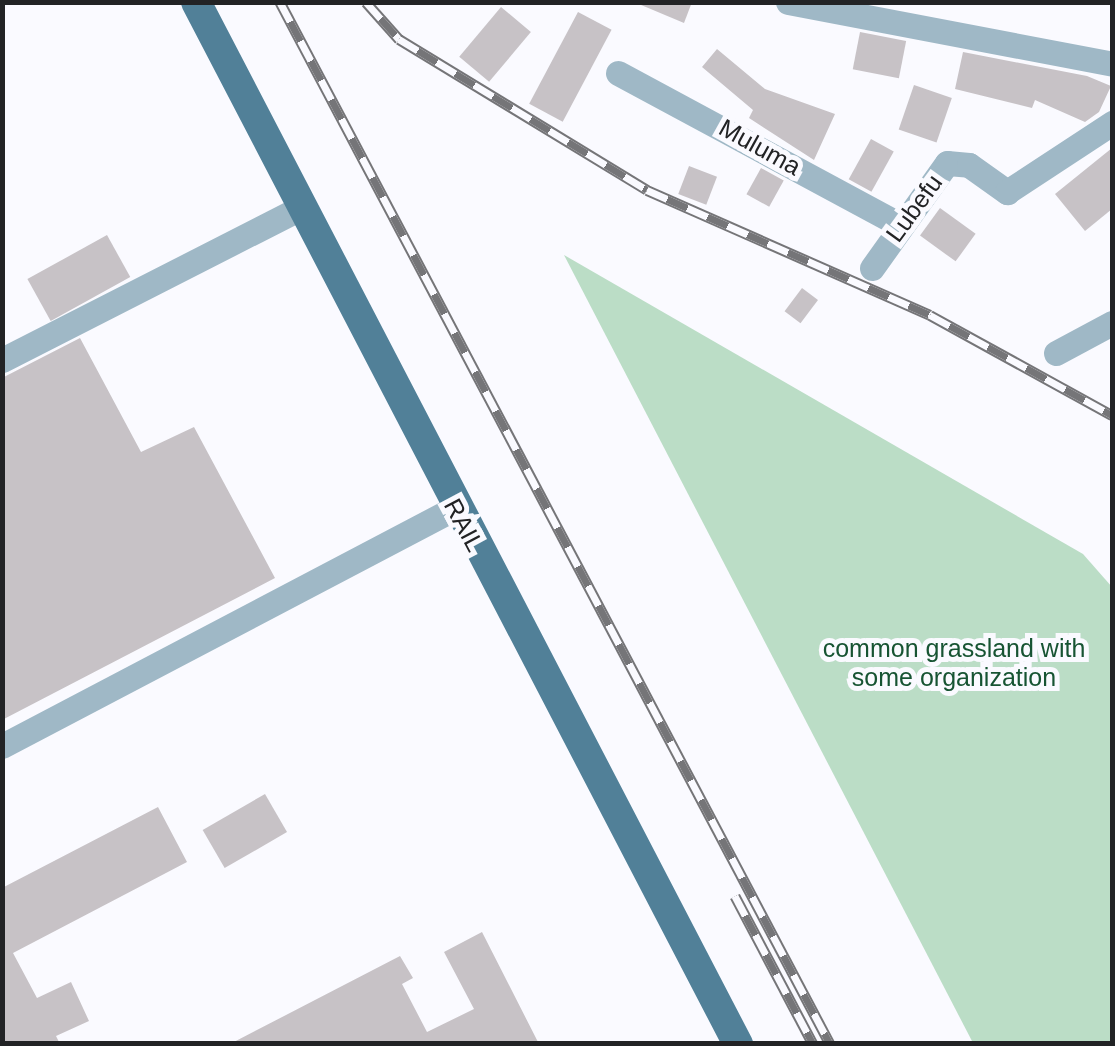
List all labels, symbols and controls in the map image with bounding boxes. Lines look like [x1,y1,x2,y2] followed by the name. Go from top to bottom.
[714,112,806,182] street label: Muluma
[879,168,949,248] street label: Lubefu
[438,493,490,557] street label: RAIL
[823,634,1085,693] park label: common grassland with some organization

